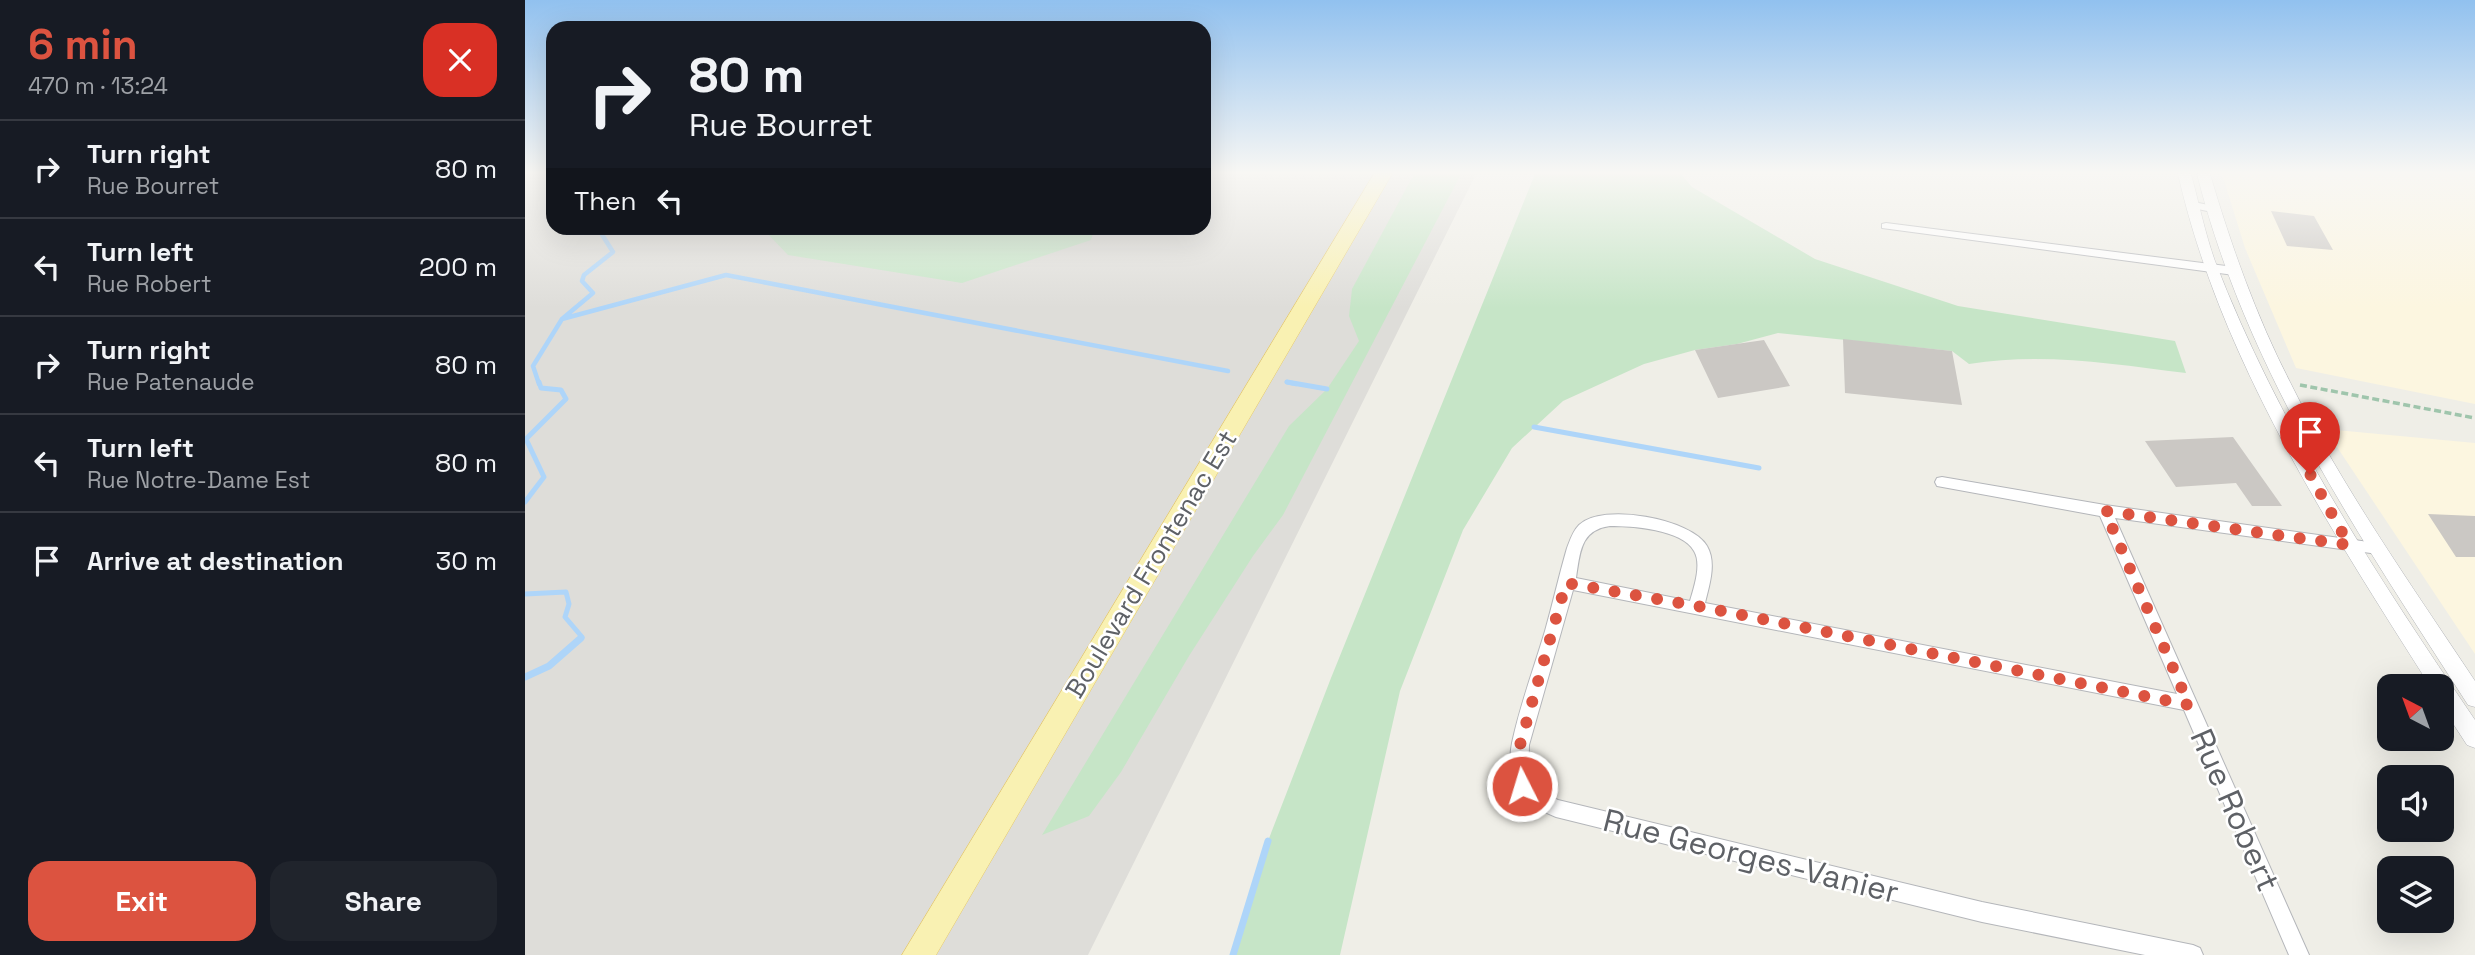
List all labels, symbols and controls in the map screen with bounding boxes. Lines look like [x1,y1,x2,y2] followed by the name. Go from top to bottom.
[28,18,138,71] text: 6 min
[423,23,497,97] button: close
[689,44,804,106] text: 80 m
[574,49,665,140] icon: right
[28,71,168,101] text: 470 m · 13:24
[689,105,873,145] text: Rue Bourret
[87,137,211,171] text: Turn right
[28,150,66,188] icon: right
[435,152,497,186] text: 80 m
[87,171,219,201] text: Rue Bourret
[651,182,689,220] icon: left
[574,184,637,218] text: Then
[87,235,194,269] text: Turn left
[28,248,66,286] icon: left
[419,250,497,284] text: 200 m
[87,269,212,299] text: Rue Robert
[87,333,211,367] text: Turn right
[28,346,66,384] icon: right
[435,348,497,382] text: 80 m
[87,367,255,397] text: Rue Patenaude
[2280,402,2340,474] pin
[2291,413,2329,451] icon: arrive
[1058,424,1244,704] street label: Boulevard Frontenac Est
[87,431,194,465] text: Turn left
[28,444,66,482] icon: left
[435,446,497,480] text: 80 m
[87,465,310,495] text: Rue Notre-Dame Est
[28,542,66,580] icon: arrive
[87,544,344,578] text: Arrive at destination
[436,544,497,578] text: 30 m
[2377,674,2453,751] north arrow
[2377,674,2454,933] map controls
[2181,723,2289,897] street label: Rue Robert
[1485,749,1559,823] position arrow
[2377,765,2454,842] button: sound
[1599,800,1903,912] street label: Rue Georges-Vanier
[2377,856,2454,933] button: layers
[28,861,256,941] button: Exit
[270,861,497,941] button: Share

